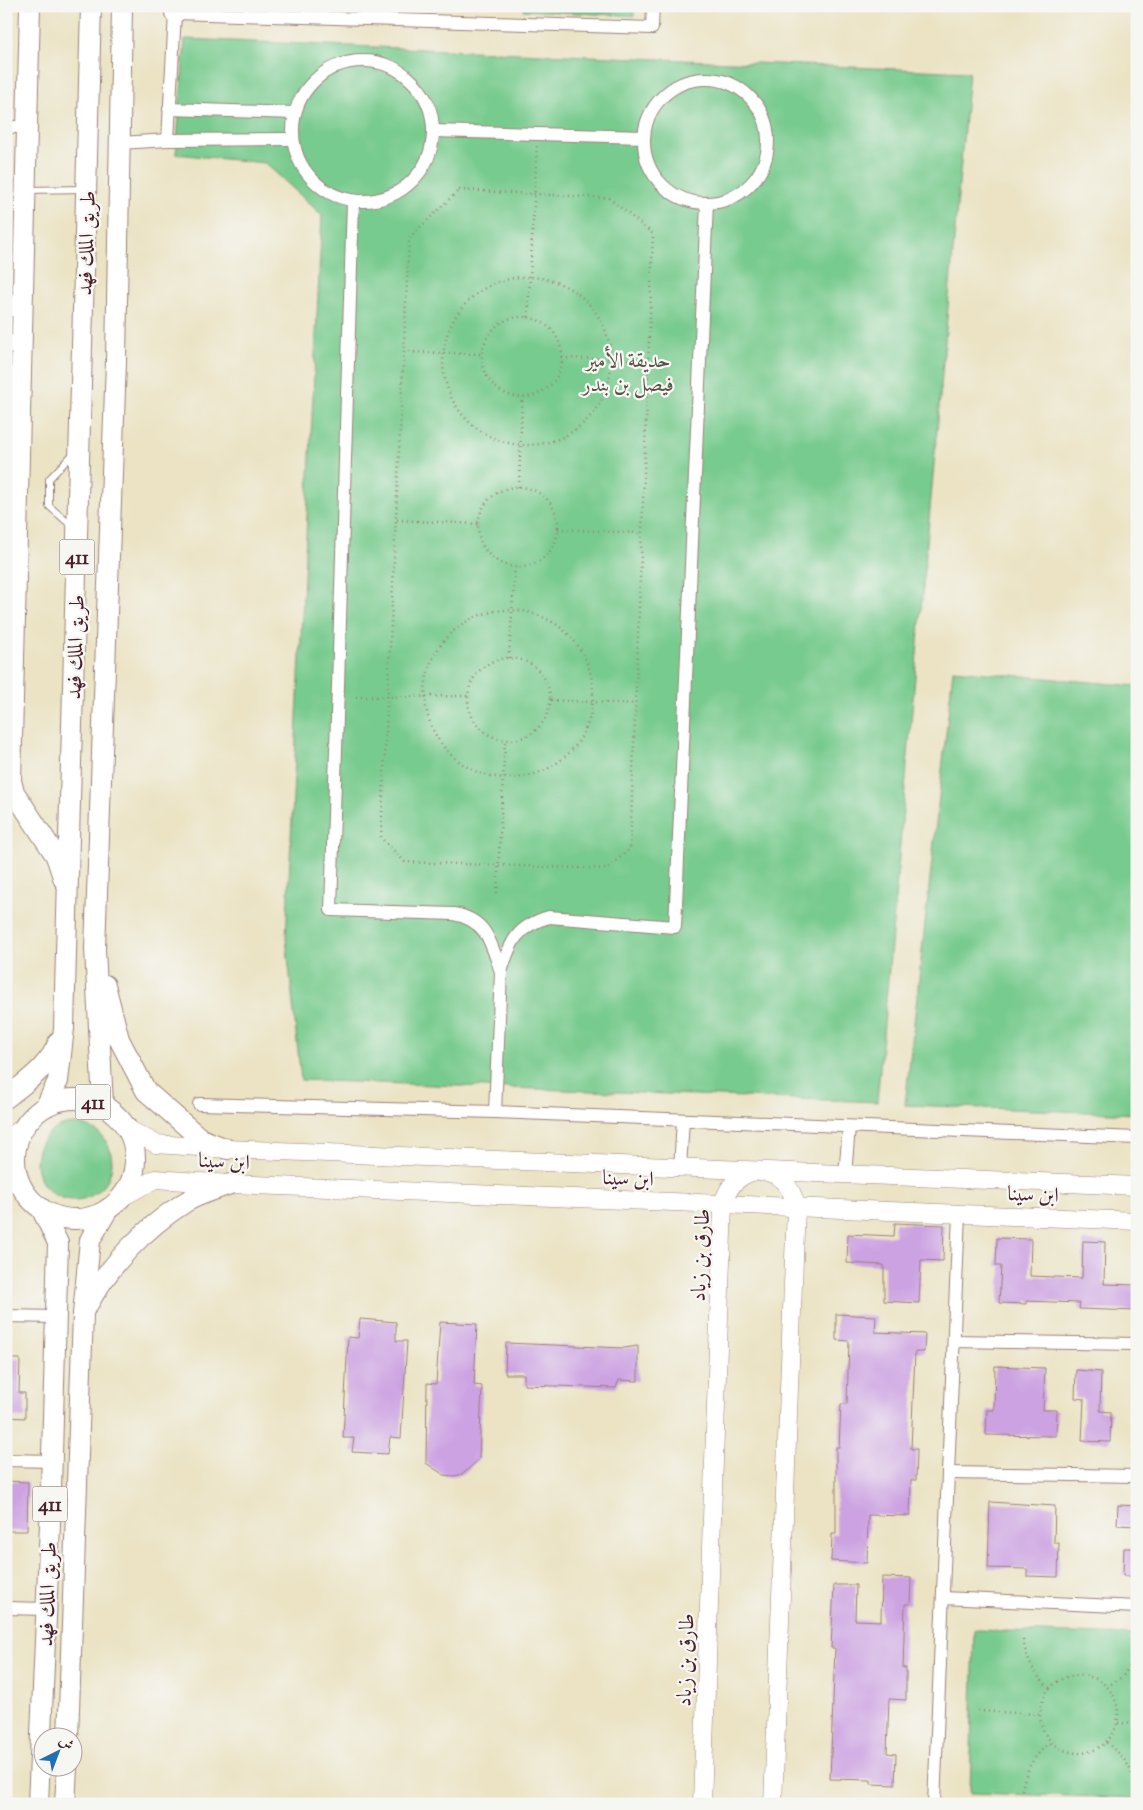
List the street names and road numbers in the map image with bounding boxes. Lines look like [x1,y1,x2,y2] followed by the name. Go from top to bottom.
[71,190,105,296] street label: طريق الملك فهد
[60,540,94,574] road number: 411
[60,594,94,700] street label: طريق الملك فهد
[76,1084,110,1120] road number: 411
[197,1147,250,1179] street label: ابن سينا
[602,1164,654,1196] street label: ابن سينا
[1007,1180,1059,1212] street label: ابن سينا
[685,1208,719,1303] street label: طارق بن زياد
[32,1486,68,1522] road number: 411
[32,1541,66,1647] street label: طريق الملك فهد
[670,1613,704,1707] street label: طارق بن زياد

